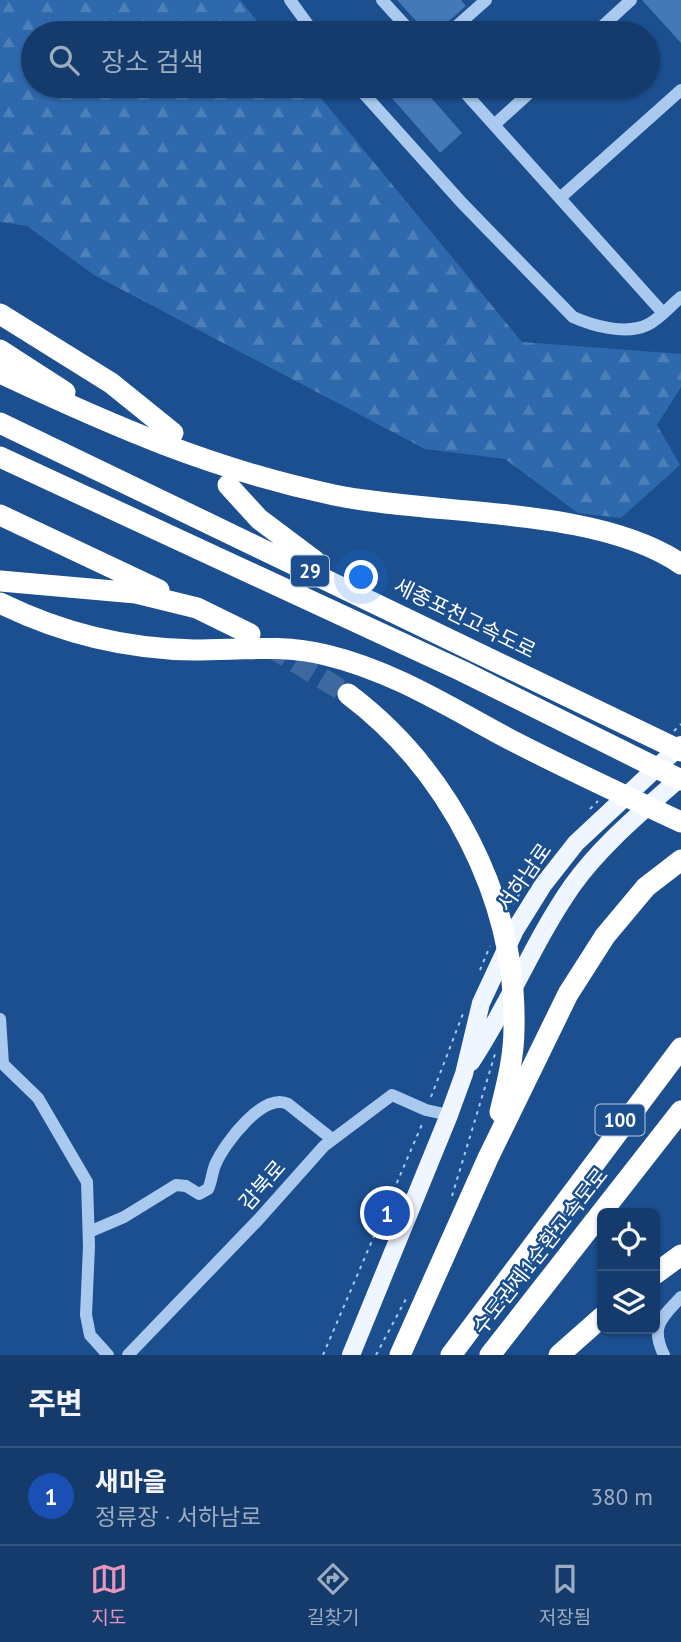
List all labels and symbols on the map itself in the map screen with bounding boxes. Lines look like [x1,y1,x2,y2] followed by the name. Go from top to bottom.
[291,556,329,586] road number: 29
[344,560,378,594] your location
[390,572,540,664] street label: 세종포천고속도로
[491,838,557,916] street label: 서하남로
[596,1104,644,1136] road number: 100
[233,1154,291,1216] street label: 감북로
[466,1162,614,1340] street label: 수도권제1순환고속도로
[364,1187,410,1239] pin: 1

